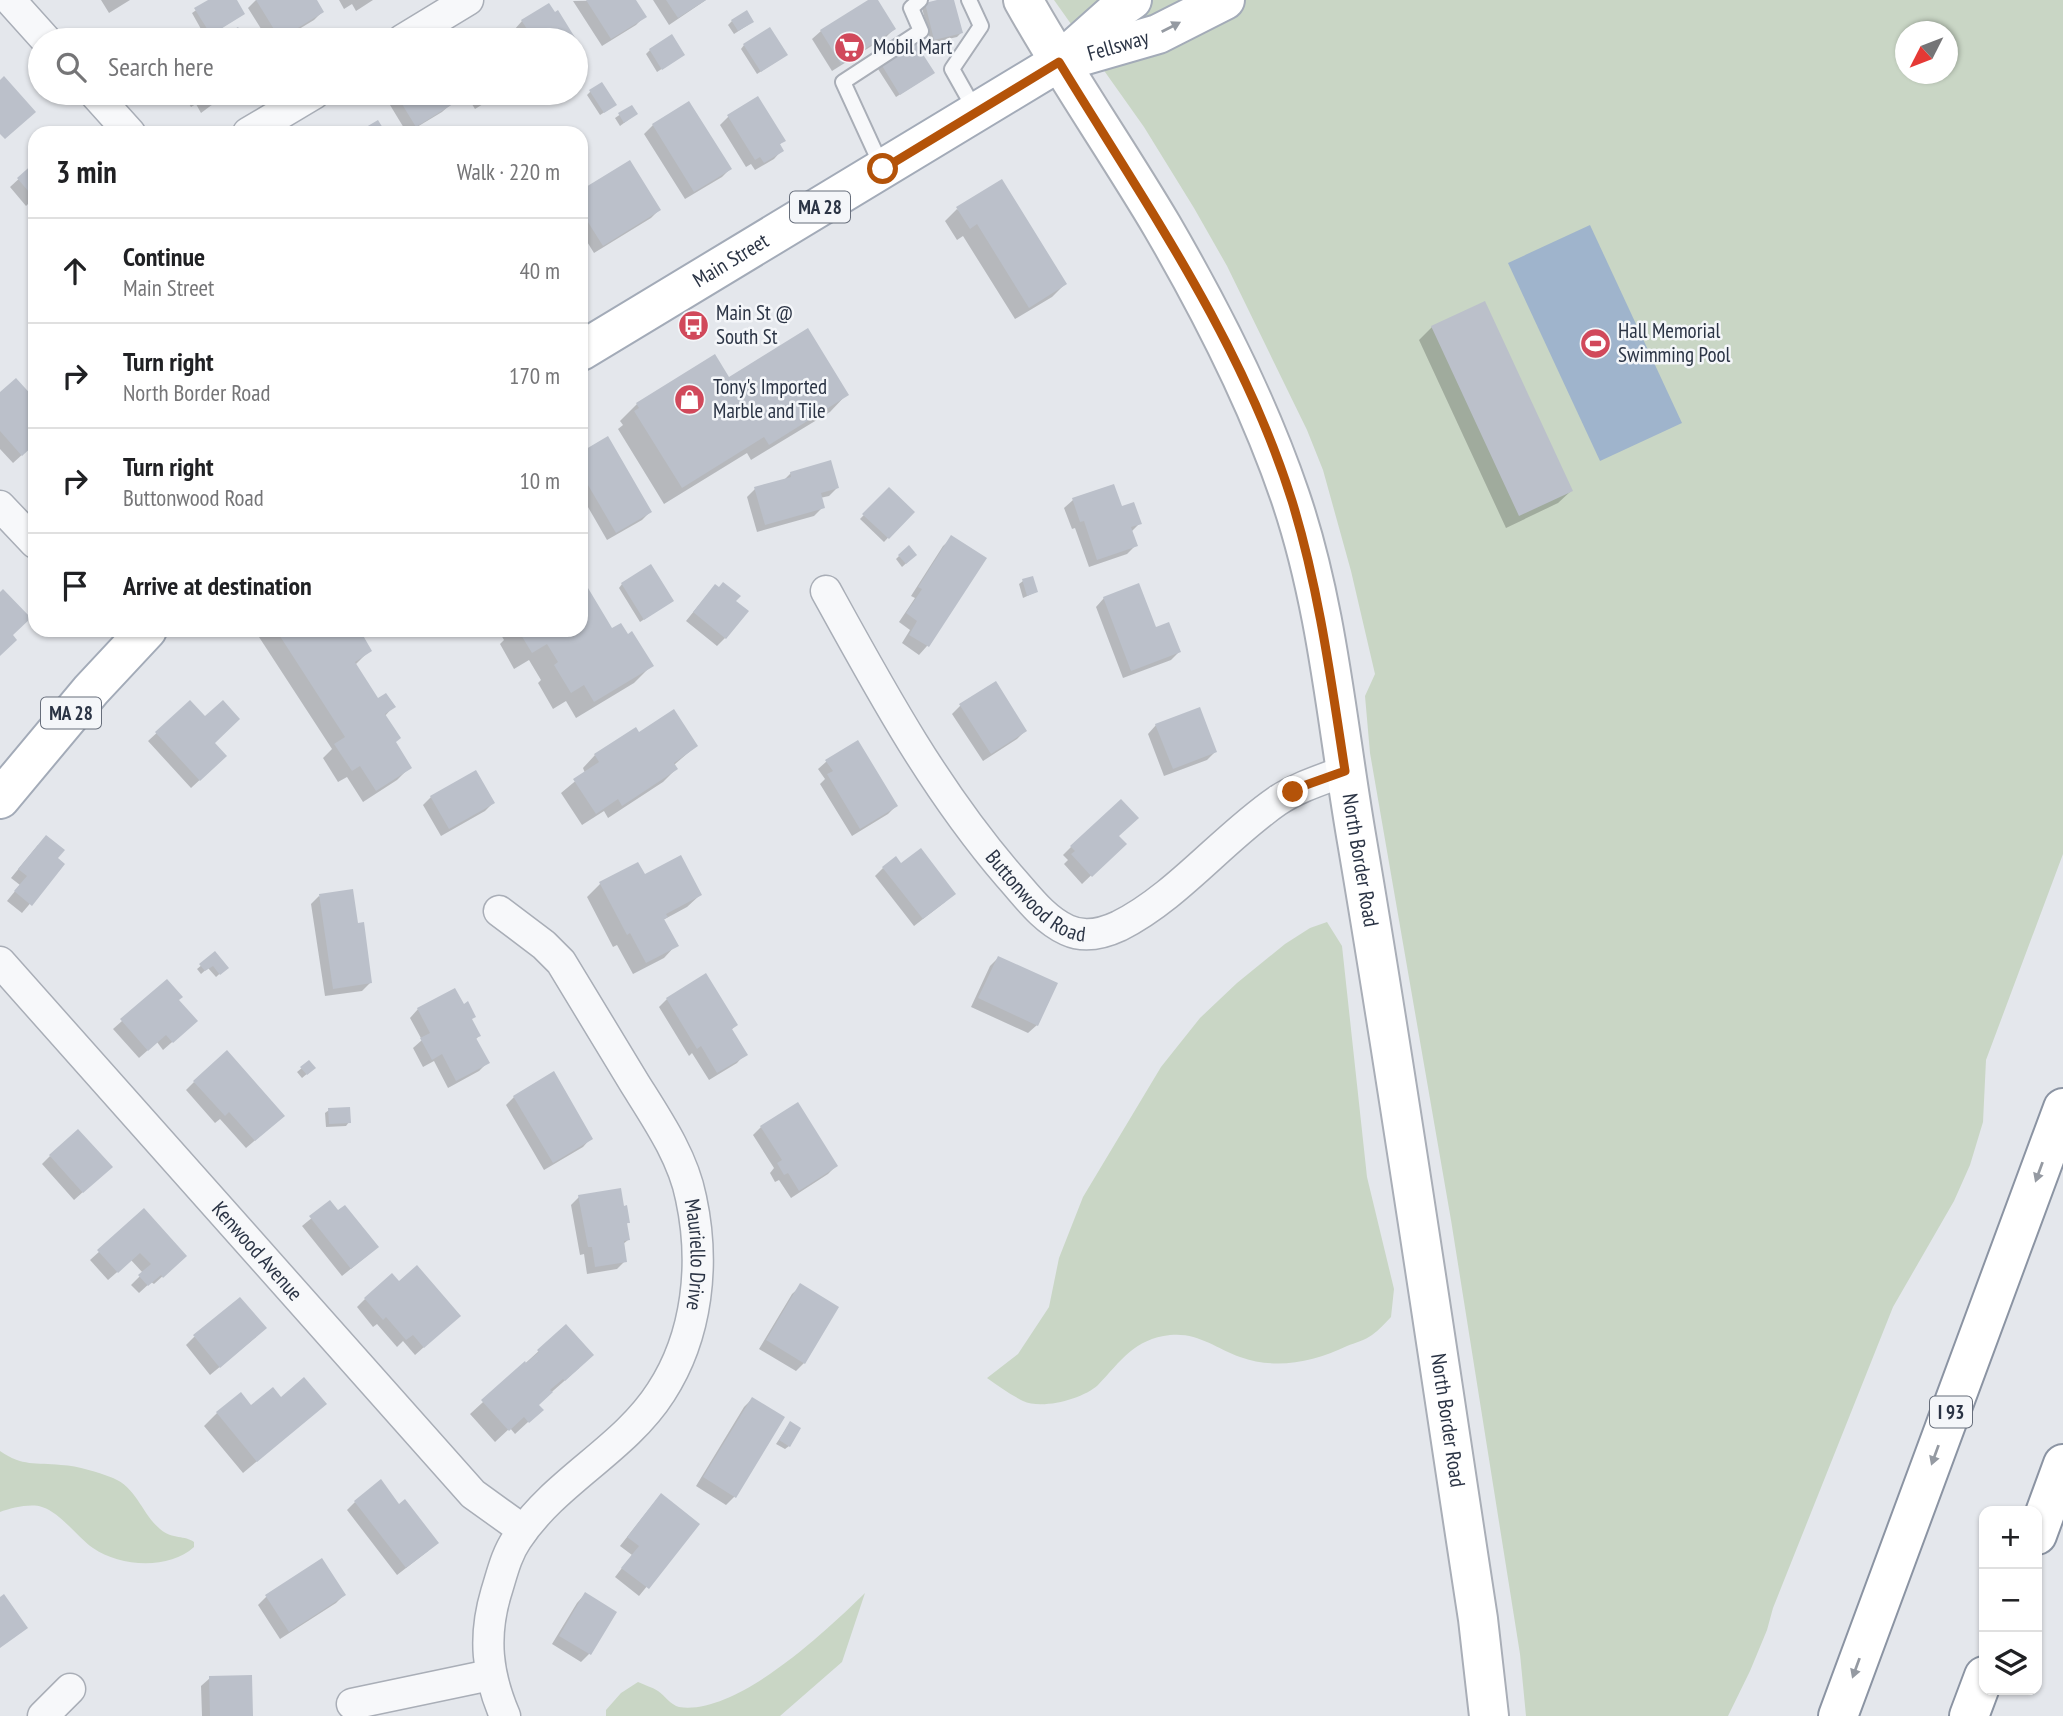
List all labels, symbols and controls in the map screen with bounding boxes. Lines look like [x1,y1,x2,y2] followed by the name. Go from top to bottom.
[1895,21,1958,84] north arrow
[1161,22,1181,33] one-way arrow
[1084,23,1152,67] street label: Fellsway
[28,28,588,105] search box
[833,30,867,64] supermarket icon: Mobil Mart
[873,33,952,60] place label: Mobil Mart
[52,48,90,86] icon: search
[108,50,214,83] text: Search here
[56,152,117,191] text: 3 min
[867,153,898,184] route start
[457,157,560,186] text: Walk · 220 m
[790,192,850,223] road number: MA 28
[688,227,773,293] street label: Main Street
[123,240,205,273] text: Continue
[56,252,94,290] icon: ahead
[519,256,560,285] text: 40 m
[123,273,214,302] text: Main Street
[716,299,793,350] place label: Main St @ South St
[676,308,710,342] bus stop icon: Main St @ South St
[1618,317,1731,368] place label: Hall Memorial Swimming Pool
[1578,326,1612,360] sports icon: Hall Memorial Swimming Pool
[123,345,214,378] text: Turn right
[56,357,94,395] icon: right
[509,361,560,390] text: 170 m
[713,373,827,424] place label: Tony's Imported Marble and Tile
[123,378,270,407] text: North Border Road
[673,382,707,416] shop icon: Tony's Imported Marble and Tile
[123,450,214,483] text: Turn right
[56,462,94,500] icon: right
[519,466,560,495] text: 10 m
[123,483,264,512] text: Buttonwood Road
[56,567,94,605] icon: arrive
[123,569,312,602] text: Arrive at destination
[41,698,101,728] road number: MA 28
[1277,776,1308,807] route end
[1336,792,1385,929] street label: North Border Road
[980,844,1087,947] street label: Buttonwood Road
[2034,1162,2045,1183] one-way arrow
[206,1196,309,1306] street label: Kenwood Avenue
[679,1197,712,1312] street label: Mauriello Drive
[1425,1352,1472,1489] street label: North Border Road
[1930,1396,1972,1428] road number: I 93
[1929,1444,1940,1465] one-way arrow
[1979,1506,2042,1695] map controls
[1979,1506,2042,1569] button: +
[1979,1569,2042,1632] button: −
[1979,1632,2042,1695] button: layers
[1850,1658,1861,1679] one-way arrow

